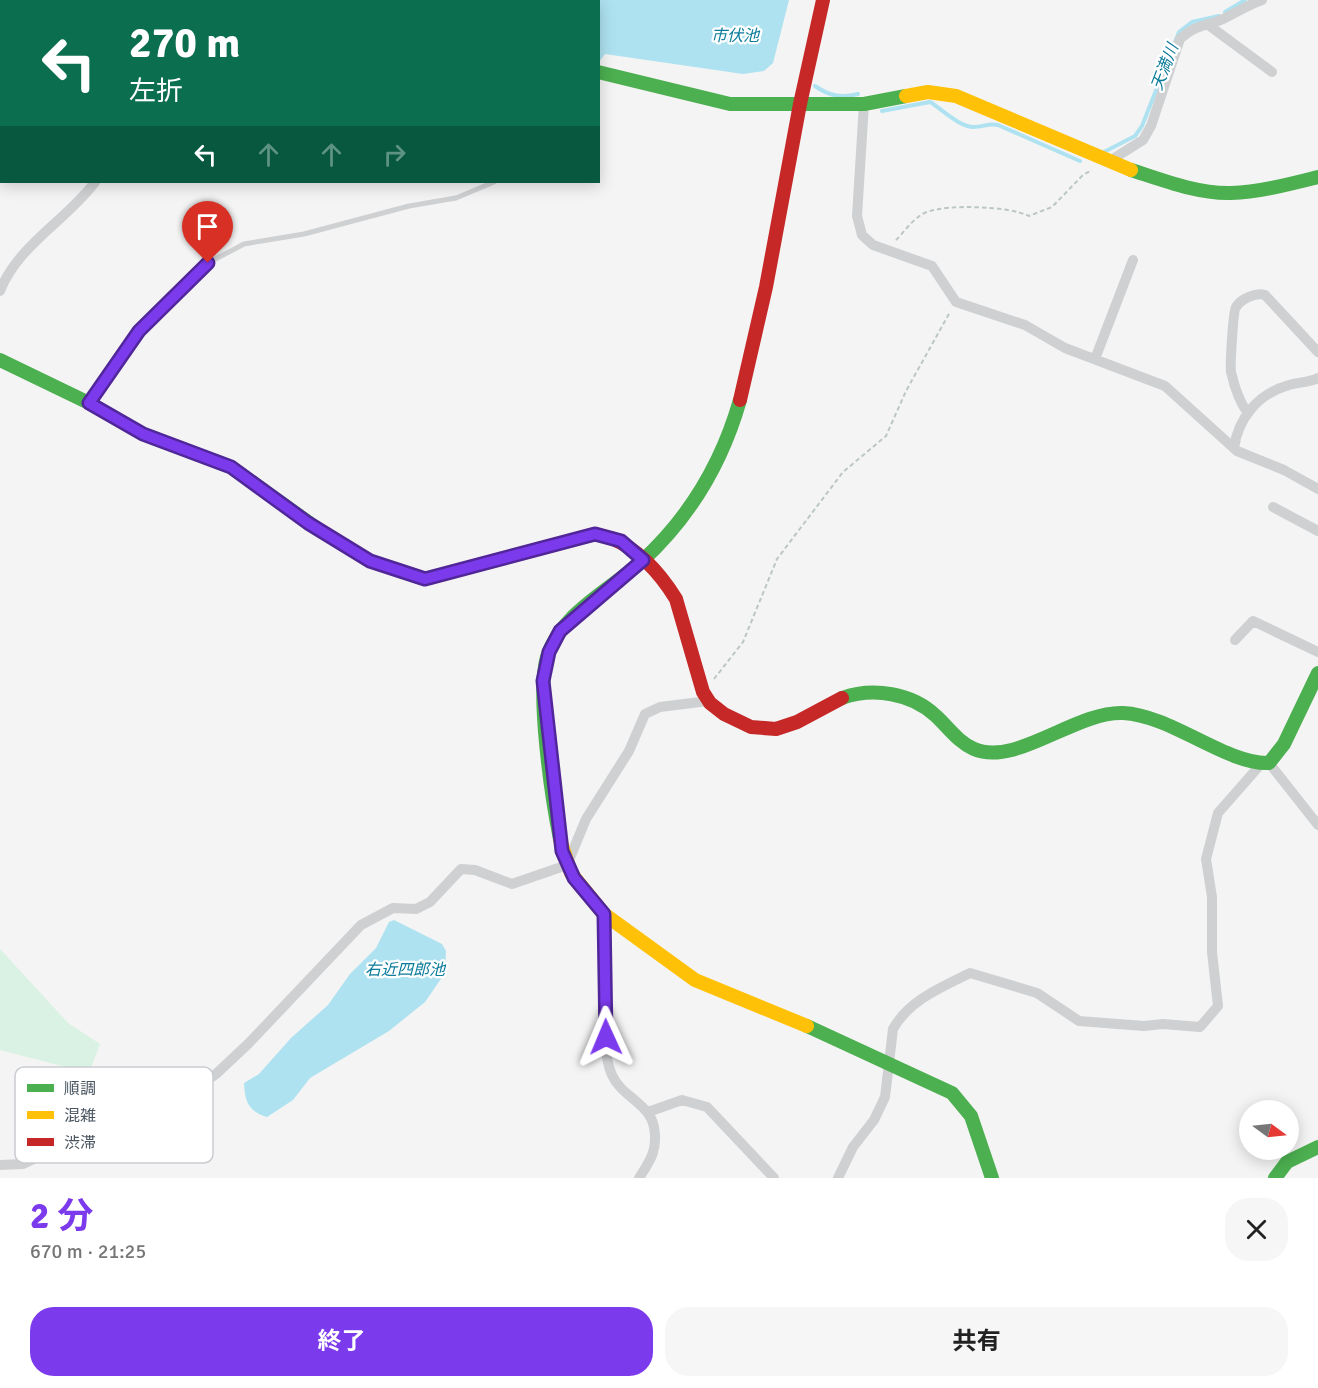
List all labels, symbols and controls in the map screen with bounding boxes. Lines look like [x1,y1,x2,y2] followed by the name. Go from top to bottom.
[129,18,240,69] text: 270 m
[30,24,108,102] icon: left
[711,26,761,46] water label: 市伏池
[1147,39,1184,93] water label: 天満川
[129,75,183,108] text: 左折
[189,138,222,171] icon: left
[252,138,285,171] icon: ahead
[315,138,348,171] icon: ahead
[378,138,411,171] icon: right
[182,201,233,263] pin
[191,210,224,243] icon: arrive
[365,960,447,980] water label: 右近四郎池
[574,1005,638,1069] position arrow
[15,1067,213,1163] legend
[64,1079,96,1099] text: 順調
[1239,1100,1299,1160] north arrow
[1239,1100,1299,1160] map controls
[64,1106,96,1126] text: 混雑
[64,1133,96,1153] text: 渋滞
[30,1194,93,1239] text: 2 分
[1225,1198,1288,1261] button: close
[30,1239,146,1264] text: 670 m · 21:25
[30,1307,653,1376] button: 終了
[665,1307,1288,1376] button: 共有

